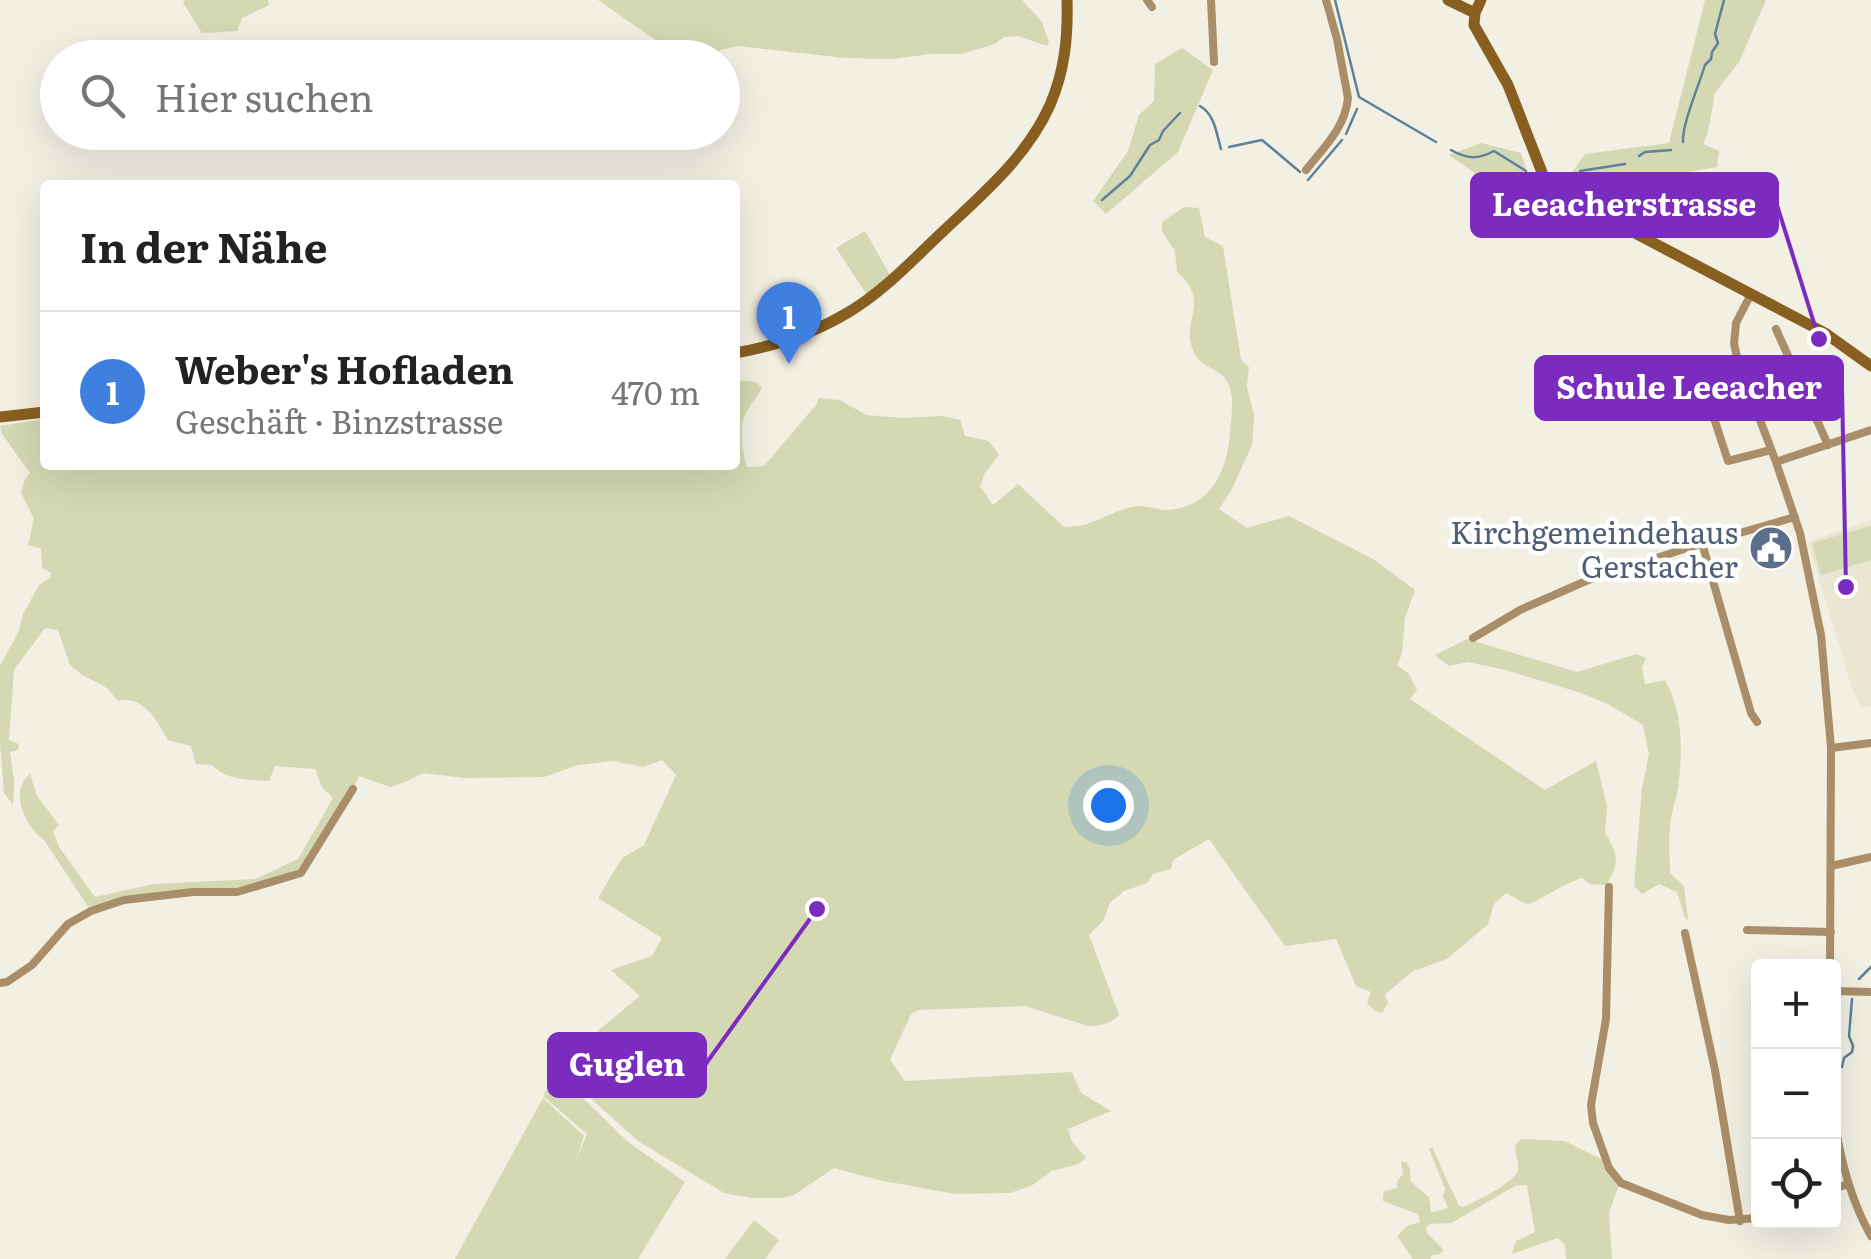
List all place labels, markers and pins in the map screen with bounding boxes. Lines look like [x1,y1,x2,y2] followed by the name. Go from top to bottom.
[1472,174,1777,236] callout: Leeacherstrasse
[756,282,822,364] pin: 1
[1536,357,1842,419] callout: Schule Leeacher
[1450,509,1738,587] place label: Kirchgemeindehaus Gerstacher
[1748,525,1794,571] public building icon: Kirchgemeindehaus Gerstacher
[549,1034,705,1096] callout: Guglen

